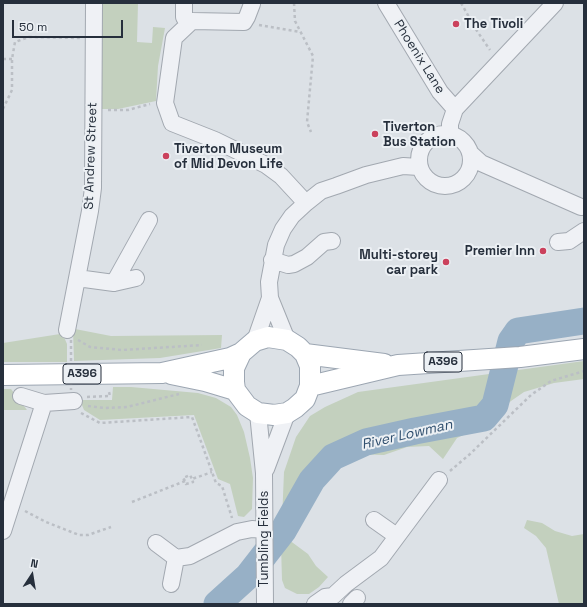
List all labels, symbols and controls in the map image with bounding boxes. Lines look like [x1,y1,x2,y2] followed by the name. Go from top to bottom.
[14,12,125,38] scale bar
[464,16,523,32] place label: The Tivoli
[390,17,448,97] street label: Phoenix Lane
[19,19,47,35] text: 50 m
[451,19,461,29] marker: The Tivoli
[81,102,101,210] street label: St Andrew Street
[383,119,456,150] place label: Tiverton Bus Station
[370,129,380,139] marker: Tiverton Bus Station
[174,141,283,172] place label: Tiverton Museum of Mid Devon Life
[161,151,171,161] marker: Tiverton Museum of Mid Devon Life
[465,243,535,259] place label: Premier Inn
[538,246,548,256] marker: Premier Inn
[359,247,438,278] place label: Multi-storey car park
[441,257,451,267] marker: Multi-storey car park
[424,352,462,372] road number: A396
[63,364,101,384] road number: A396
[360,416,454,454] water label: River Lowman
[256,491,272,587] street label: Tumbling Fields
[12,555,52,595] north arrow
[29,556,40,571] text: N

